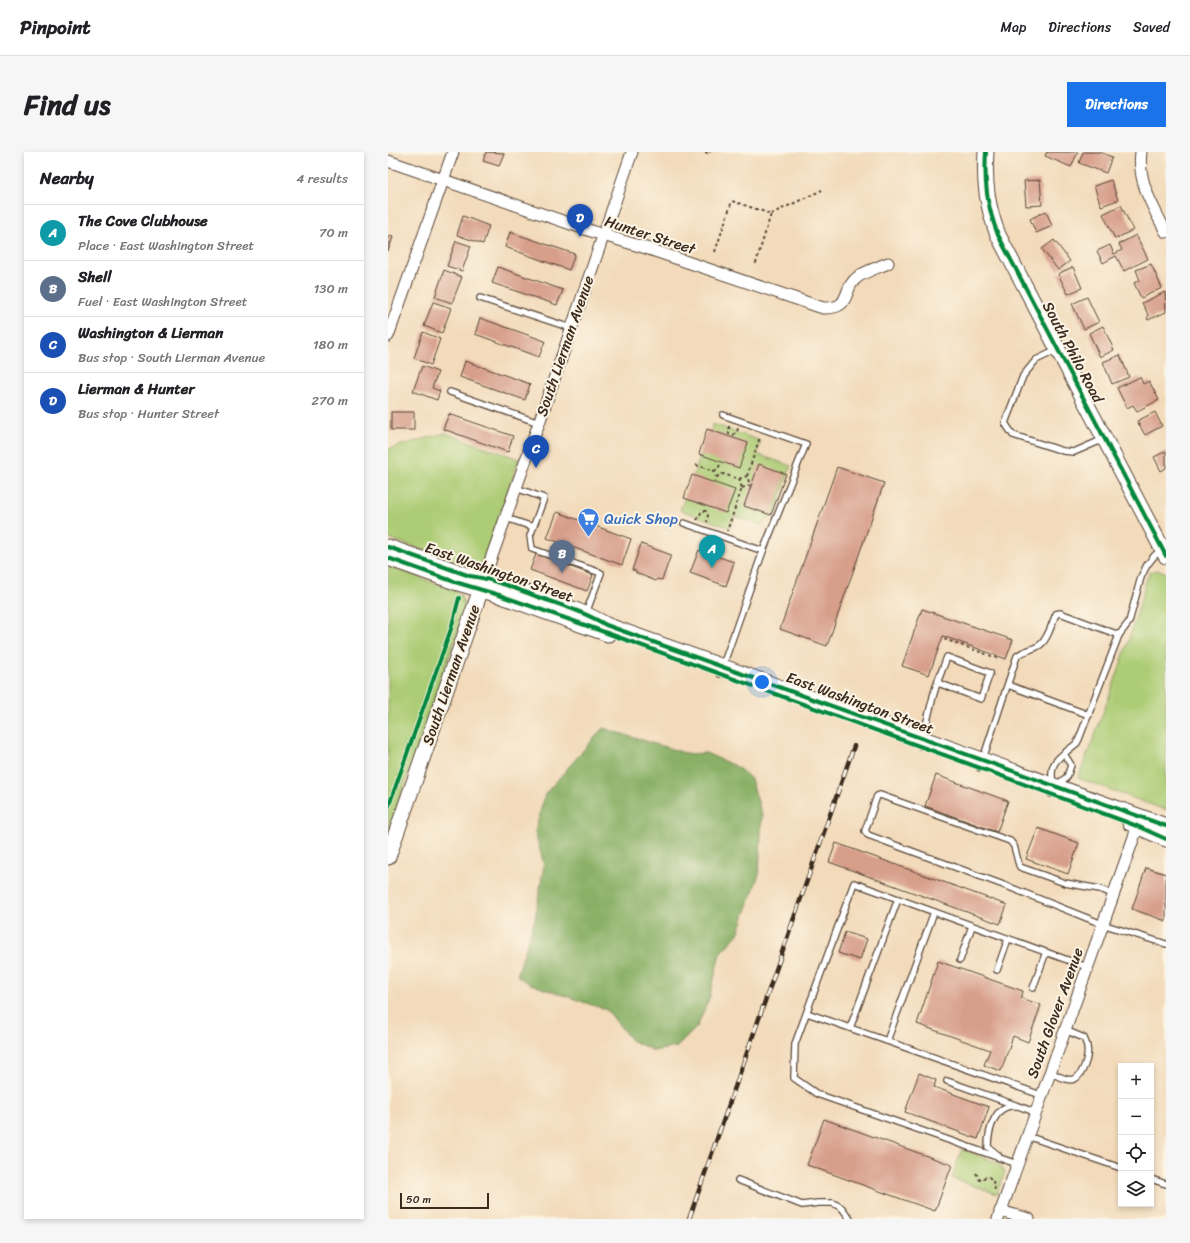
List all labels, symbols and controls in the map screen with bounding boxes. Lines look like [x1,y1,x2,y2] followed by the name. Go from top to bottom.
[20,11,91,44] text: Pinpoint
[1000,15,1026,40] text: Map
[1048,15,1111,40] text: Directions
[1133,15,1170,40] text: Saved
[24,80,111,129] text: Find us
[1067,82,1166,127] button: Directions
[40,163,94,193] text: Nearby
[296,167,348,190] text: 4 results
[567,204,593,237] pin: D
[78,208,208,234] text: The Cove Clubhouse
[601,208,700,262] street label: Hunter Street
[49,221,57,244] text: A
[319,221,348,244] text: 70 m
[78,234,254,257] text: Place · East Washington Street
[78,264,112,290] text: Shell
[529,272,601,420] street label: South Lierman Avenue
[49,277,57,300] text: B
[314,277,348,300] text: 130 m
[78,290,247,313] text: Fuel · East Washington Street
[1035,296,1111,409] street label: South Philo Road
[78,320,223,346] text: Washington & Lierman
[49,333,57,356] text: C
[313,333,348,356] text: 180 m
[78,346,265,369] text: Bus stop · South Lierman Avenue
[78,376,195,402] text: Lierman & Hunter
[49,389,57,412] text: D
[311,389,348,412] text: 270 m
[78,402,219,425] text: Bus stop · Hunter Street
[523,435,549,468] pin: C
[576,506,602,539] supermarket icon: Quick Shop
[604,506,678,532] place label: Quick Shop
[421,534,577,610] street label: East Washington Street
[699,535,725,568] pin: A
[549,540,575,573] pin: B
[415,601,487,749] street label: South Lierman Avenue
[783,664,938,742] street label: East Washington Street
[752,672,772,692] your location
[1019,944,1091,1082] street label: South Glover Avenue
[1118,1063,1154,1207] map controls
[1118,1063,1154,1099] button: +
[1118,1099,1154,1135] button: −
[1118,1135,1154,1171] button: locate
[1118,1171,1154,1207] button: layers
[406,1190,431,1209] text: 50 m
[400,1191,489,1210] scale bar

